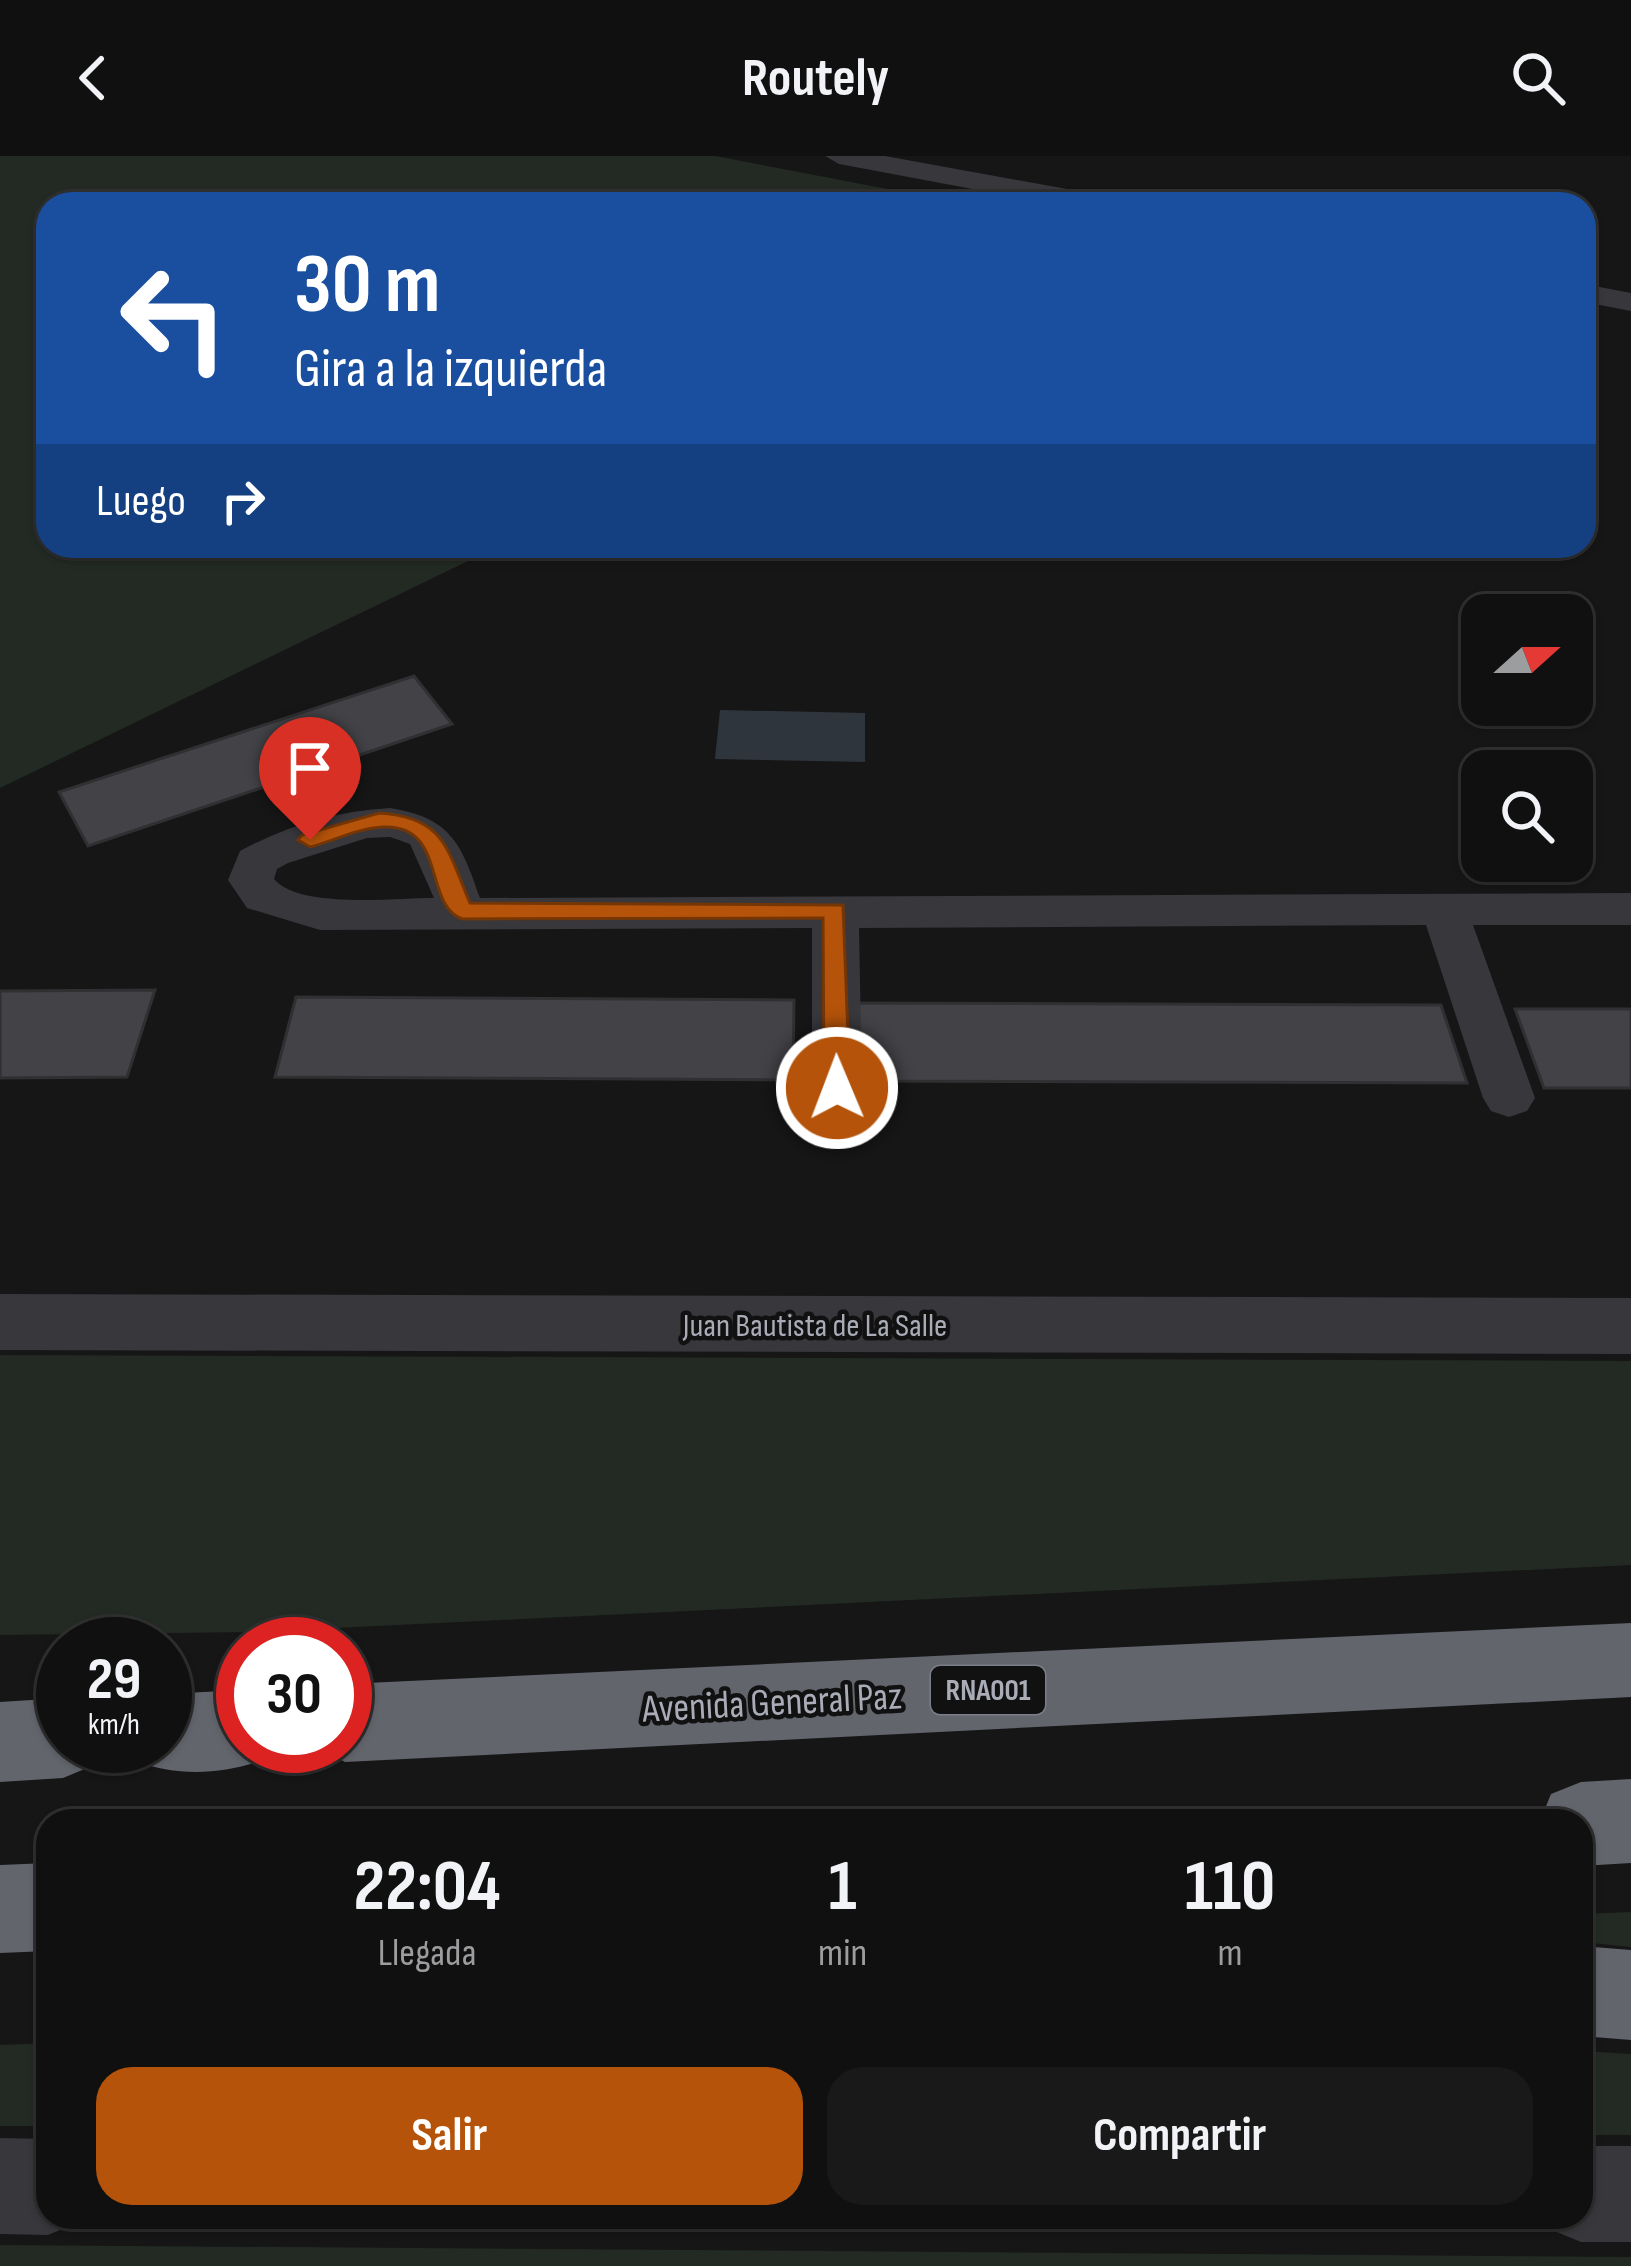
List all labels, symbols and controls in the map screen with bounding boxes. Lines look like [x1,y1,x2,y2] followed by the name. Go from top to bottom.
[60,45,126,111] icon: back
[1505,45,1571,111] icon: search
[742,46,889,111] text: Routely
[294,235,440,336] text: 30 m
[96,240,252,396] icon: left
[294,337,607,402] text: Gira a la izquierda
[210,468,276,534] icon: right
[96,474,186,529] text: Luego
[1461,594,1593,726] north arrow
[1461,594,1593,882] map controls
[259,717,361,840] pin
[277,735,343,801] icon: arrive
[1461,750,1593,882] button: search
[774,1025,900,1151] position arrow
[682,1306,947,1346] street label: Juan Bautista de La Salle
[216,1617,372,1773] speed limit sign: 30
[87,1644,141,1716] text: 29
[931,1666,1045,1714] road number: RNA001
[640,1673,903,1734] street label: Avenida General Paz
[88,1707,140,1743] text: km/h
[354,1844,501,1931] text: 22:04
[828,1844,857,1931] text: 1
[1185,1844,1275,1931] text: 110
[378,1930,476,1977] text: Llegada
[818,1930,867,1977] text: min
[1218,1930,1243,1977] text: m
[96,2067,803,2205] button: Salir
[827,2067,1533,2205] button: Compartir

